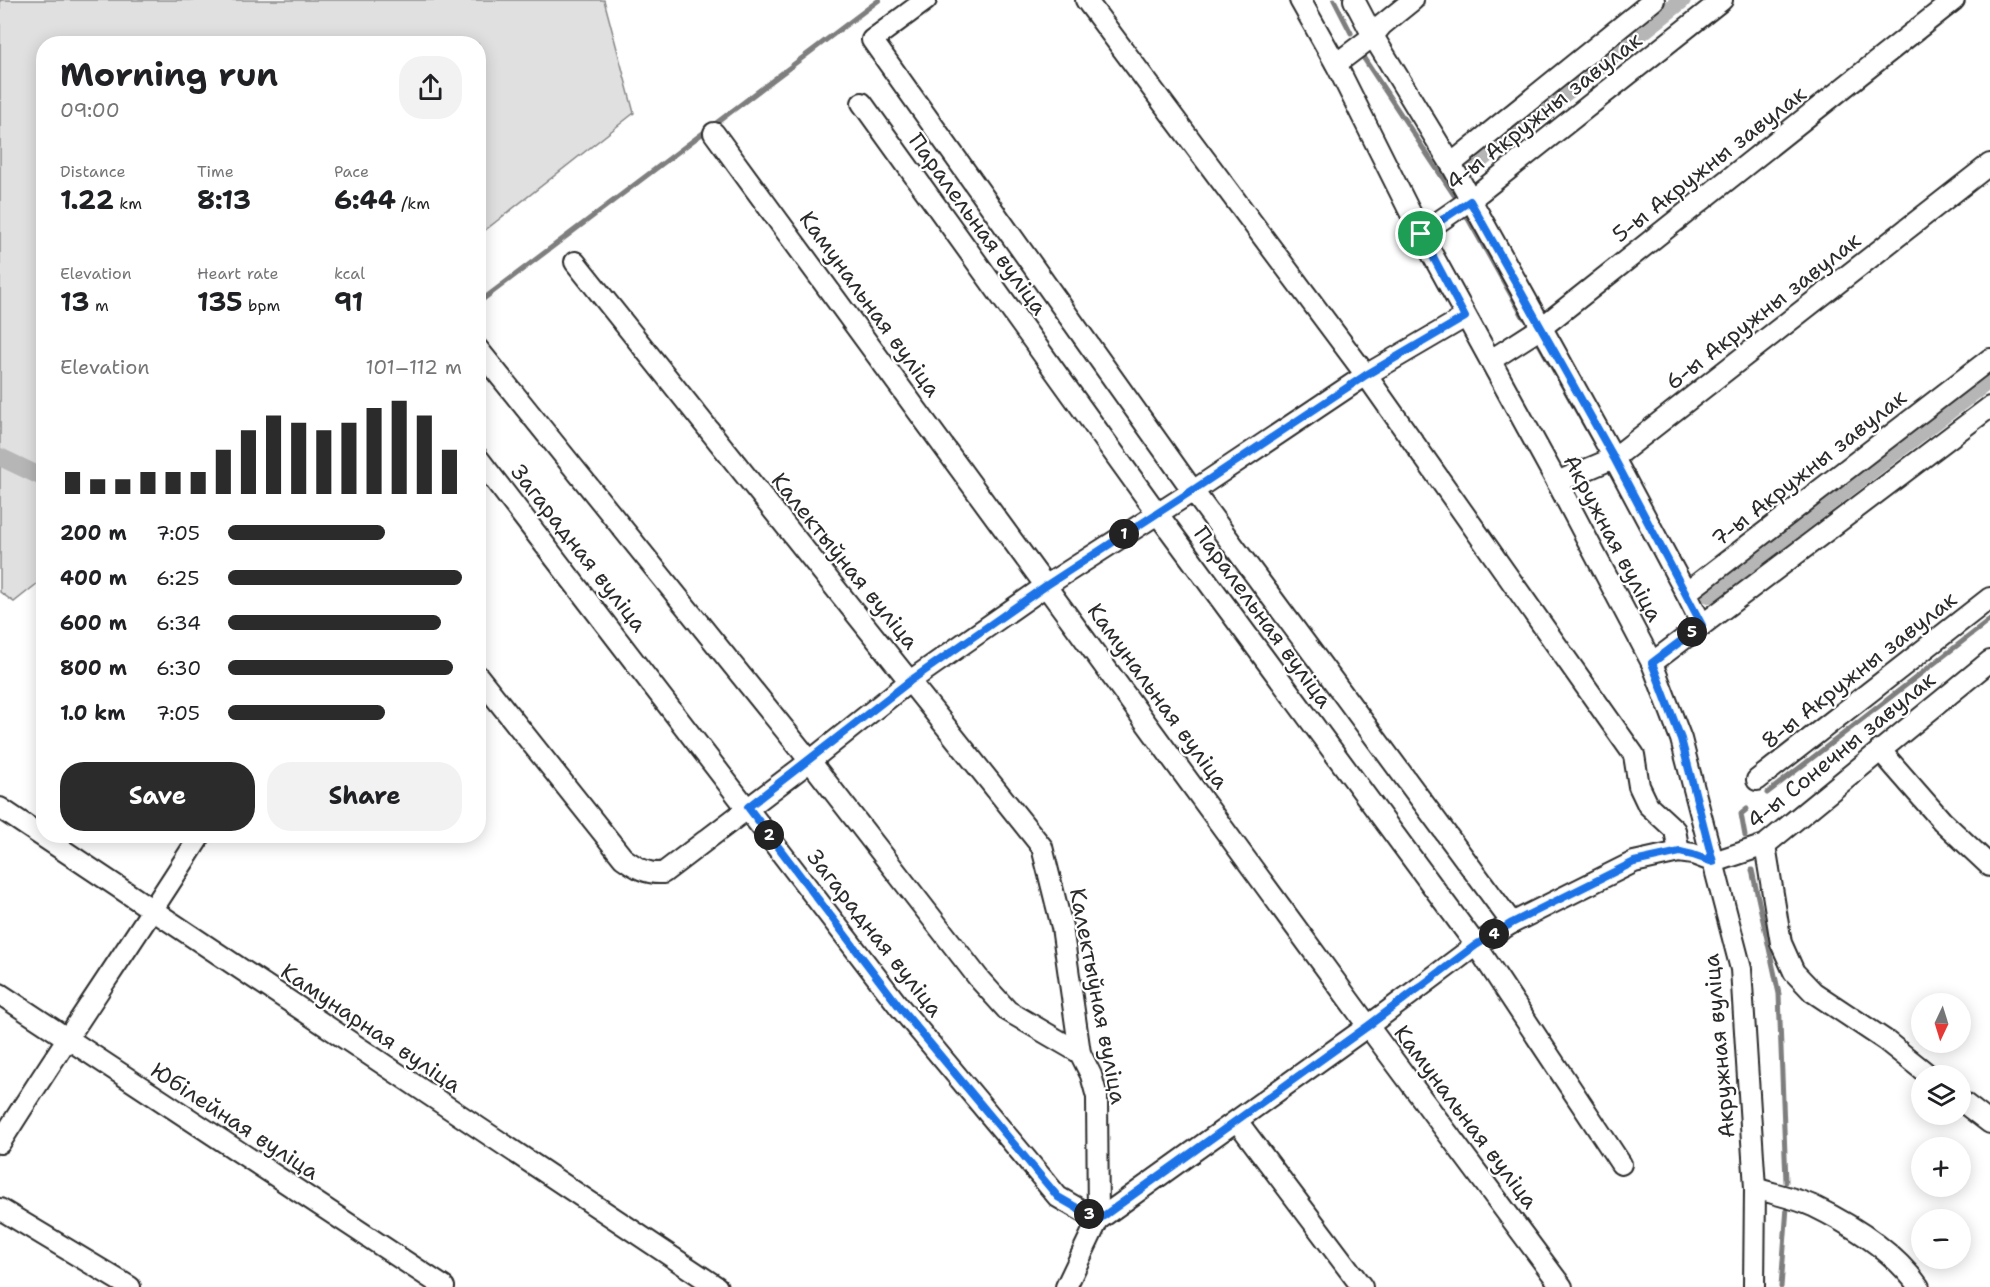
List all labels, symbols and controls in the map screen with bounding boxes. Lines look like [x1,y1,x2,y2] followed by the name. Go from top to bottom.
[1440,25,1648,196] street label: 4-ы Акружны завулак
[60,52,278,97] text: Morning run
[399,56,462,119] button: share
[1606,79,1812,249] street label: 5-ы Акружны завулак
[60,97,120,123] text: 09:00
[902,127,1054,321] street label: Паралельная вуліца
[60,161,126,182] text: Distance
[197,161,234,182] text: Time
[334,161,369,182] text: Pace
[60,182,114,217] text: 1.22
[197,182,251,217] text: 8:13
[334,182,396,217] text: 6:44
[114,193,142,214] text: km
[396,193,430,214] text: /km
[793,205,947,403] street label: Камунальная вуліца
[1395,208,1446,259] pin
[1404,217,1437,250] icon: arrive
[1659,225,1867,396] street label: 6-ы Акружны завулак
[60,263,132,284] text: Elevation
[197,263,279,284] text: Heart rate
[334,263,365,284] text: kcal
[60,284,90,319] text: 13
[197,284,243,319] text: 135
[334,284,363,319] text: 91
[90,295,109,316] text: m
[243,295,280,316] text: bpm
[60,354,150,380] text: Elevation
[365,354,462,380] text: 101–112 m
[1706,383,1913,553] street label: 7-ы Акружны завулак
[1557,449,1669,627] street label: Акружная вуліца
[504,458,654,638] street label: Загарадная вуліца
[765,467,925,656] street label: Калектыўная вуліца
[1109,519,1139,549] pin: 1
[60,520,127,546] text: 200 m
[156,520,200,546] text: 7:05
[1187,520,1339,714] street label: Паралельная вуліца
[1120,523,1128,544] text: 1
[60,565,127,591] text: 400 m
[156,565,200,591] text: 6:25
[1755,584,1963,755] street label: 8-ы Акружны завулак
[1081,597,1235,795] street label: Камунальная вуліца
[60,610,127,636] text: 600 m
[156,610,201,636] text: 6:34
[1677,617,1707,647] pin: 5
[1687,621,1697,642] text: 5
[60,655,127,681] text: 800 m
[156,655,201,681] text: 6:30
[1741,665,1941,835] street label: 4-ы Сонечны завулак
[60,700,125,726] text: 1.0 km
[156,700,200,726] text: 7:05
[60,762,255,831] button: Save
[267,762,462,831] button: Share
[754,820,784,850] pin: 2
[763,824,775,845] text: 2
[800,843,950,1023] street label: Загарадная вуліца
[1063,886,1133,1107] street label: Калектыўная вуліца
[1479,919,1509,949] pin: 4
[1488,923,1500,944] text: 4
[1696,952,1742,1139] street label: Акружная вуліца
[275,957,467,1099] street label: Камунарная вуліца
[1911,993,1971,1053] north arrow
[1911,993,1971,1269] map controls
[1387,1019,1545,1215] street label: Камунальная вуліца
[145,1056,325,1186] street label: Юбілейная вуліца
[1911,1065,1971,1125] button: layers
[1911,1137,1971,1197] button: +
[1074,1199,1104,1229] pin: 3
[1083,1203,1095,1224] text: 3
[1911,1209,1971,1269] button: −

